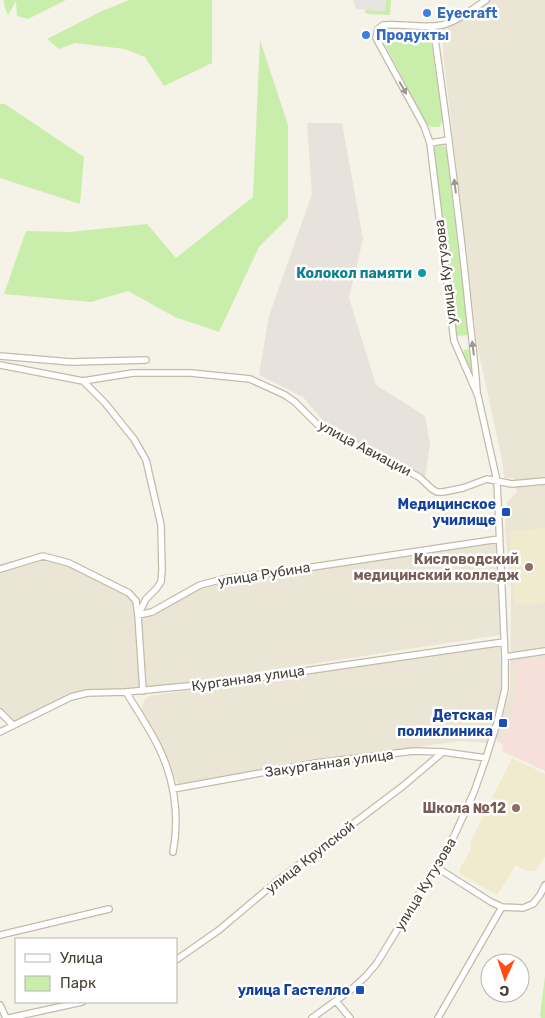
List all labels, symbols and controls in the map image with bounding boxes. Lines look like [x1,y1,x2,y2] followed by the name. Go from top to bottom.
[437,5,498,22] place label: Eyecraft
[421,7,433,19] marker: Eyecraft
[376,27,449,44] place label: Продукты
[360,29,372,41] marker: Продукты
[399,81,407,95] one-way arrow
[451,178,459,194] one-way arrow
[431,219,460,325] street label: улица Кутузова
[296,265,412,282] place label: Колокол памяти
[416,267,428,279] marker: Колокол памяти
[469,339,477,355] one-way arrow
[315,417,414,480] street label: улица Авиации
[398,496,496,529] place label: Медицинское училище
[500,506,512,518] marker: Медицинское училище
[353,551,519,584] place label: Кисловодский медицинский колледж
[217,559,311,590] street label: улица Рубина
[523,561,535,573] marker: Кисловодский медицинский колледж
[190,662,306,695] street label: Курганная улица
[397,707,493,740] place label: Детская поликлиника
[497,717,509,729] marker: Детская поликлиника
[264,746,395,781] street label: Закурганная улица
[422,800,506,817] place label: Школа №12
[510,802,522,814] marker: Школа №12
[262,817,358,897] street label: улица Крупской
[391,835,460,934] street label: улица Кутузова
[15,938,178,1003] legend
[60,949,103,967] text: Улица
[480,953,530,1003] north arrow
[60,974,96,992] text: Парк
[238,982,350,999] place label: улица Гастелло
[499,982,510,999] text: С
[354,984,366,996] marker: улица Гастелло

